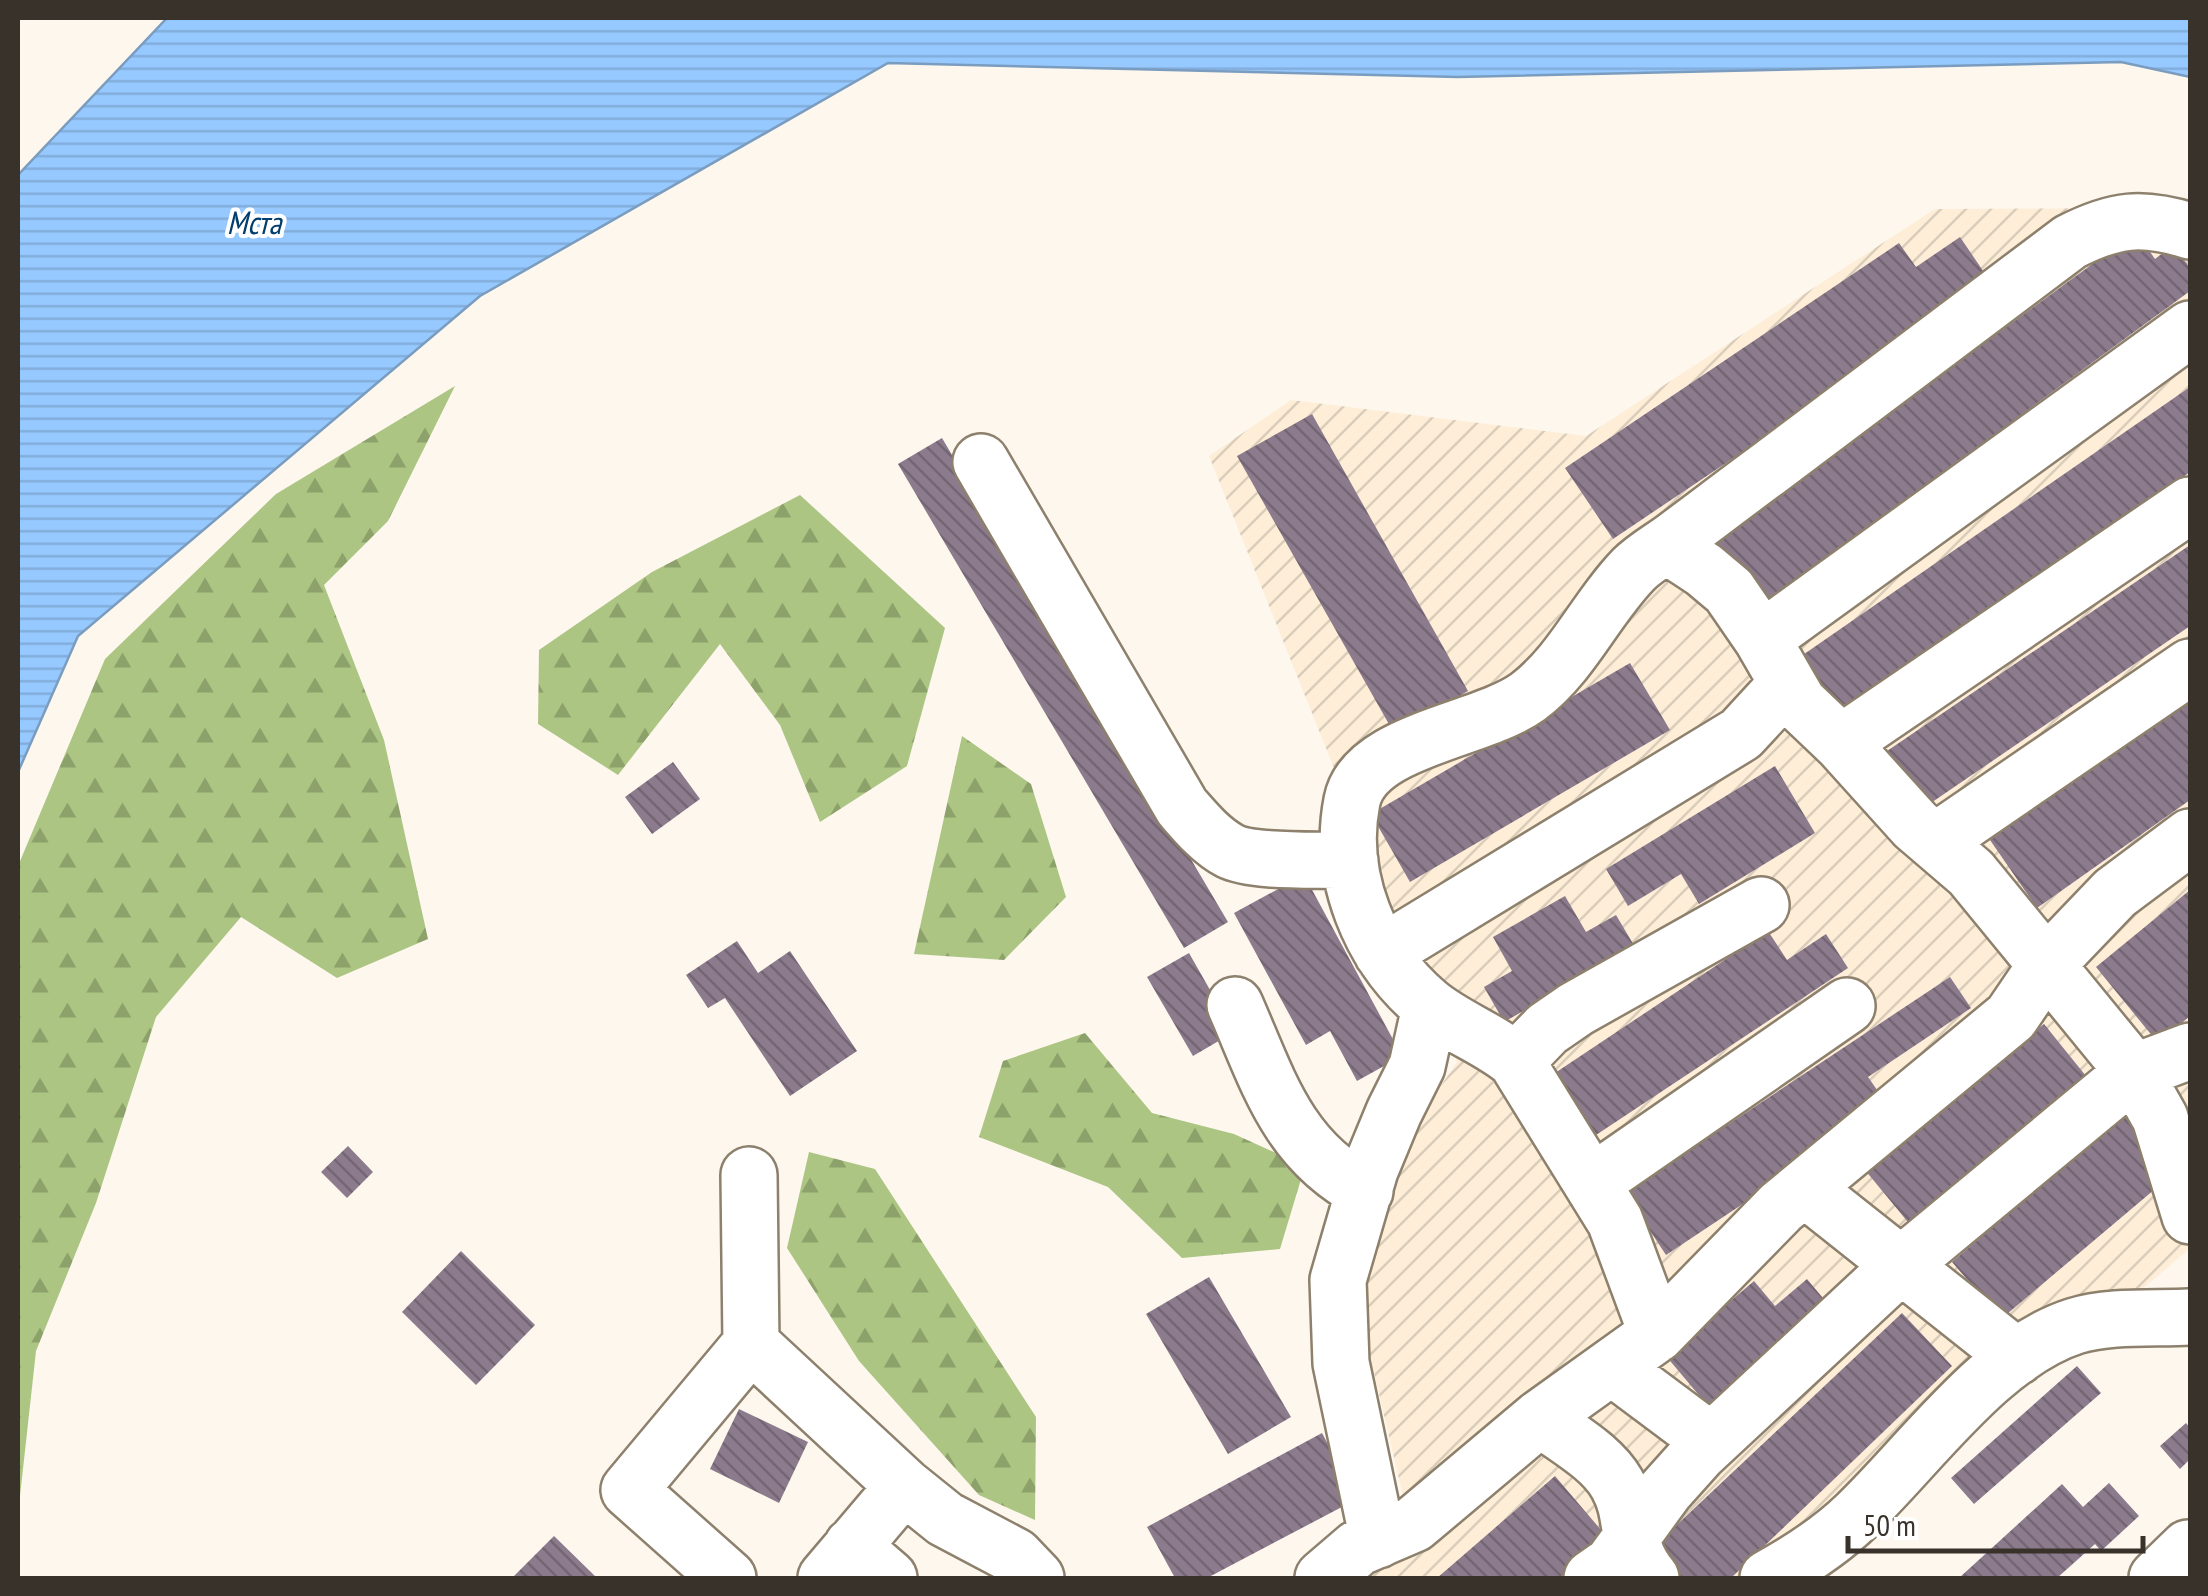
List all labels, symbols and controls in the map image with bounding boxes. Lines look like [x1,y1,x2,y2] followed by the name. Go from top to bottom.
[227,201,283,243] water label: Мста
[1848,1491,2143,1553] scale bar
[1863,1505,1916,1544] text: 50 m

